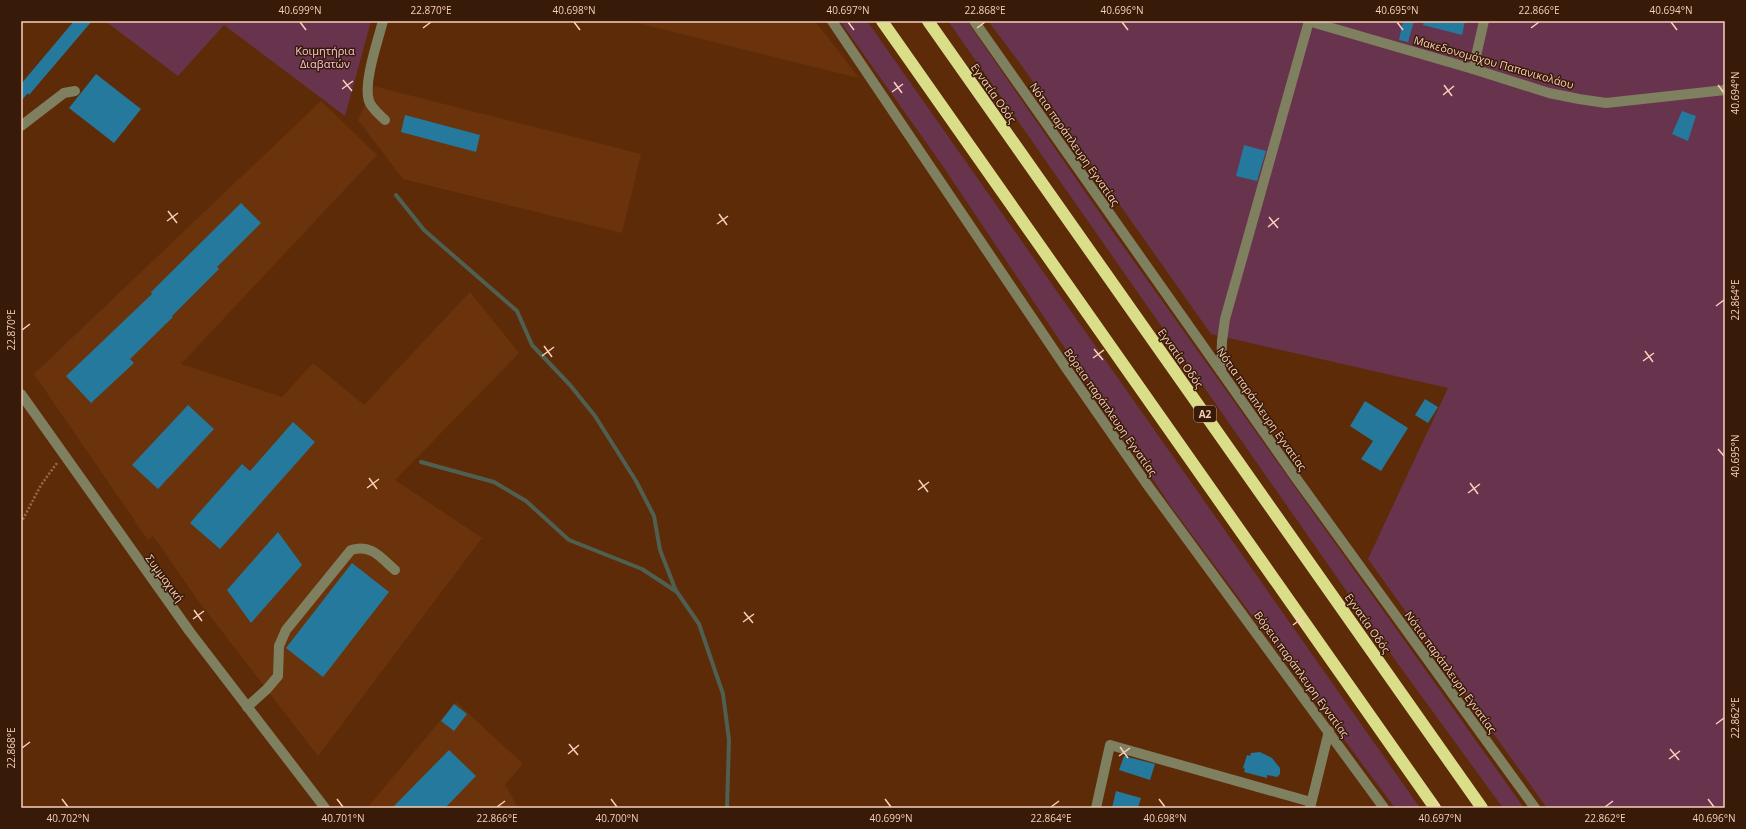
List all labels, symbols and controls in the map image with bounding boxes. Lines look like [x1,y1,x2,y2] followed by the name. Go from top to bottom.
[278,3,322,17] text: 40.699°N
[410,3,452,17] text: 22.870°E
[552,3,596,17] text: 40.698°N
[826,3,870,17] text: 40.697°N
[964,3,1006,17] text: 22.868°E
[1100,3,1144,17] text: 40.696°N
[1375,3,1419,17] text: 40.695°N
[1518,3,1560,17] text: 22.866°E
[1649,3,1693,17] text: 40.694°N
[1412,32,1576,92] street label: Μακεδονομάχου Παπανικολάου
[295,43,355,71] park label: Κοιμητήρια Διαβατών
[968,60,1020,126] street label: Εγνατία Οδός
[1728,71,1742,115] text: 40.694°N
[1027,79,1123,209] street label: Νότια παράπλευρη Εγνατίας
[1728,279,1742,321] text: 22.864°E
[4,309,18,351] text: 22.870°E
[1155,325,1207,391] street label: Εγνατία Οδός
[1214,344,1310,474] street label: Νότια παράπλευρη Εγνατίας
[1061,345,1161,479] street label: Βόρεια παράπλευρη Εγνατίας
[1194,406,1216,422] road number: Α2
[1728,434,1742,478] text: 40.695°N
[143,551,187,605] street label: Συμμαχική
[1342,590,1394,656] street label: Εγνατία Οδός
[1251,608,1353,740] street label: Βόρεια παράπλευρη Εγνατίας
[1402,608,1500,736] street label: Νότια παράπλευρη Εγνατίας
[1728,697,1742,739] text: 22.862°E
[4,727,18,769] text: 22.868°E
[46,811,90,825] text: 40.702°N
[321,811,365,825] text: 40.701°N
[476,811,518,825] text: 22.866°E
[595,811,639,825] text: 40.700°N
[869,811,913,825] text: 40.699°N
[1030,811,1072,825] text: 22.864°E
[1143,811,1187,825] text: 40.698°N
[1418,811,1462,825] text: 40.697°N
[1584,811,1626,825] text: 22.862°E
[1692,811,1736,825] text: 40.696°N

